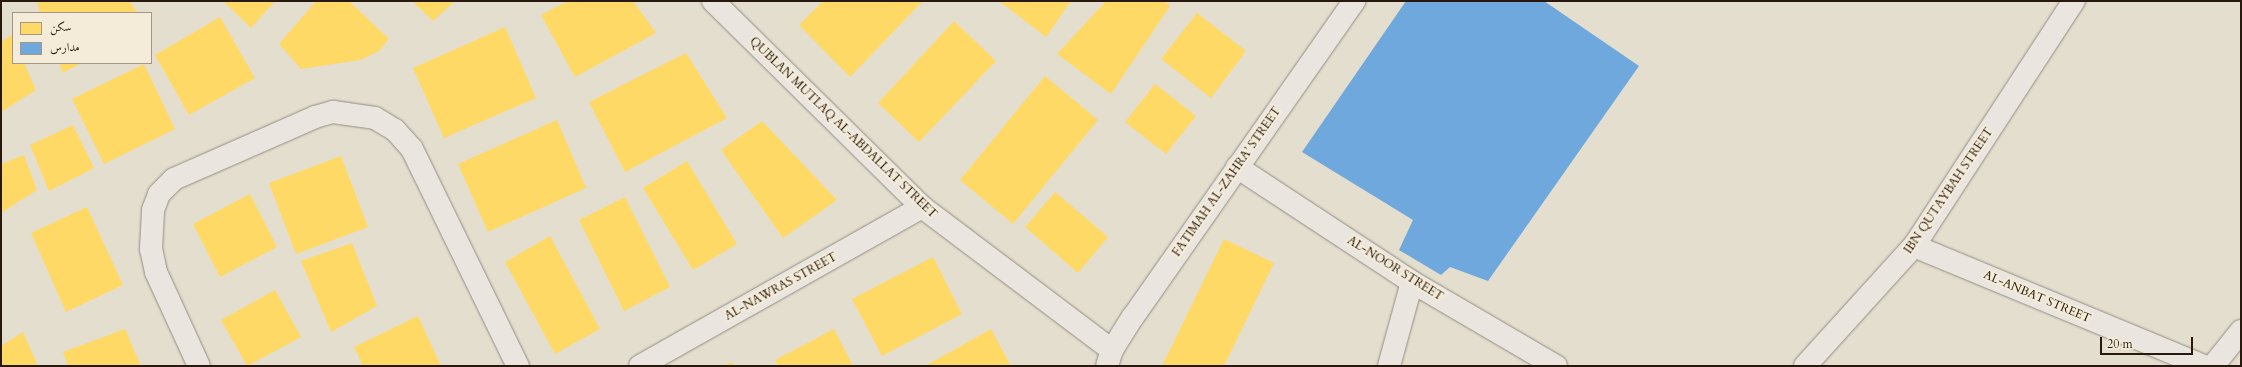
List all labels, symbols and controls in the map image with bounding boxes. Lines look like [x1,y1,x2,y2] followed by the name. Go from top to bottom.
[12,12,152,64] legend
[50,19,71,35] text: سكن
[746,34,940,222] street label: QUBLAN MUTLAQ AL-ABDALLAT STREET
[50,39,80,55] text: مدارس
[1170,105,1284,259] street label: FATIMAH AL-ZAHRA’ STREET
[1901,125,1997,257] street label: IBN QUTAYBAH STREET
[1344,234,1446,304] street label: AL-NOOR STREET
[722,250,840,324] street label: AL-NAWRAS STREET
[1981,268,2093,326] street label: AL-ANBAT STREET
[2102,329,2195,355] scale bar
[2107,336,2133,352] text: 20 m

